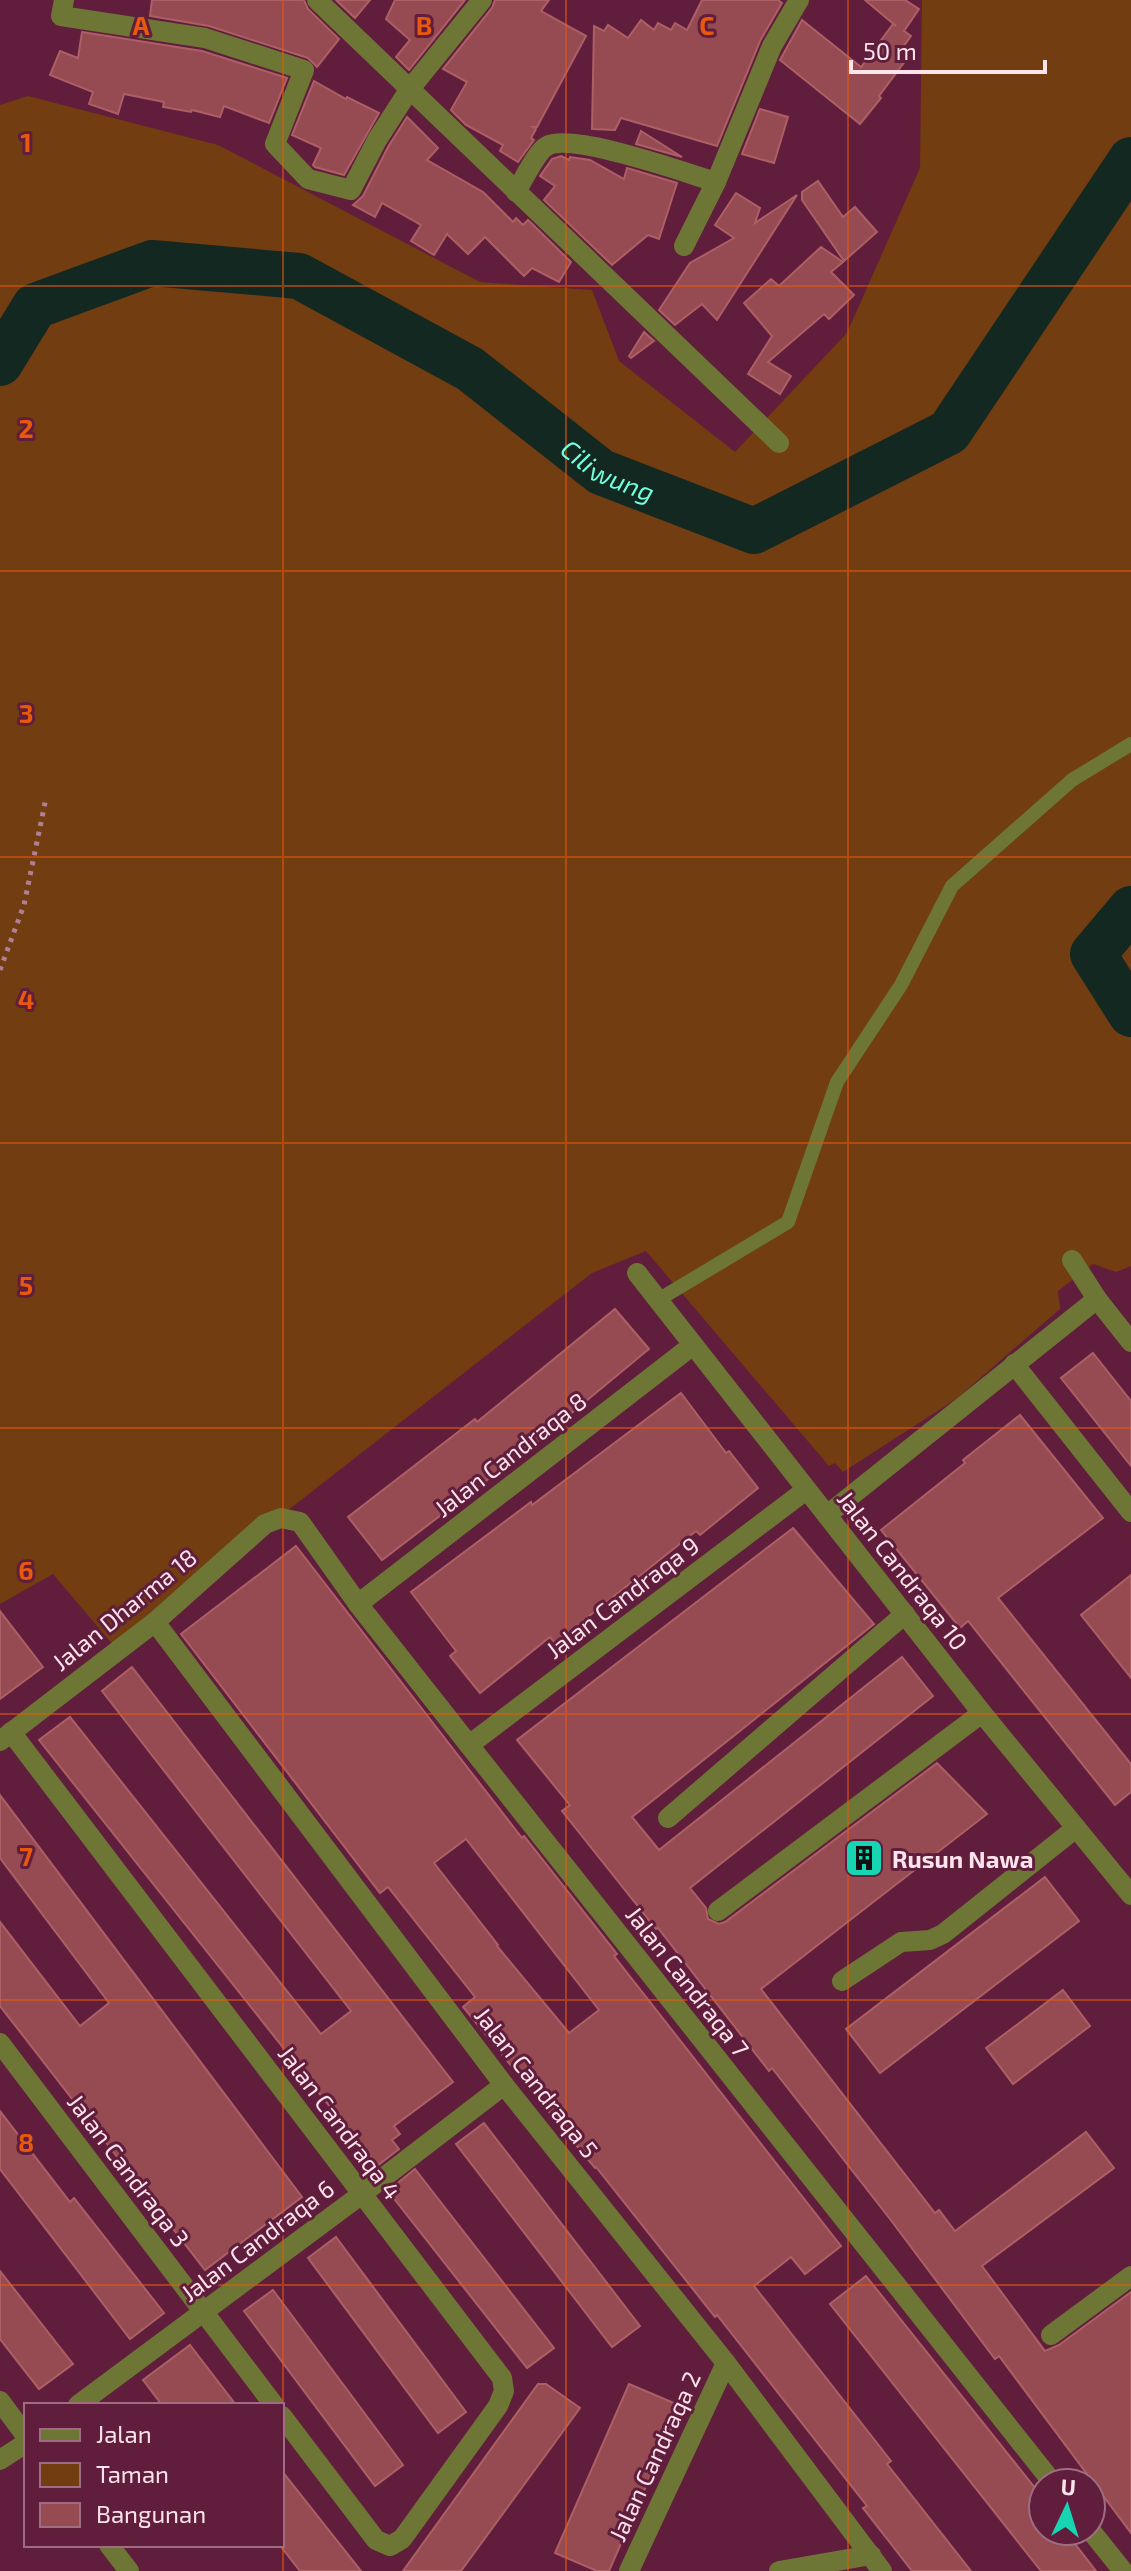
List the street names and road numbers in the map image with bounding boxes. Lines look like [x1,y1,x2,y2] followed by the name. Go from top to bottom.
[428,1386,592,1522] street label: Jalan Candraqa 8
[832,1484,974,1656] street label: Jalan Candraqa 10
[540,1530,704,1664] street label: Jalan Candraqa 9
[46,1542,202,1676] street label: Jalan Dharma 18
[620,1900,756,2062] street label: Jalan Candraqa 7
[469,2001,605,2163] street label: Jalan Candraqa 5
[273,2039,407,2205] street label: Jalan Candraqa 4
[62,2088,196,2252] street label: Jalan Candraqa 3
[175,2173,339,2307] street label: Jalan Candraqa 6
[602,2366,706,2546] street label: Jalan Candraqa 2

